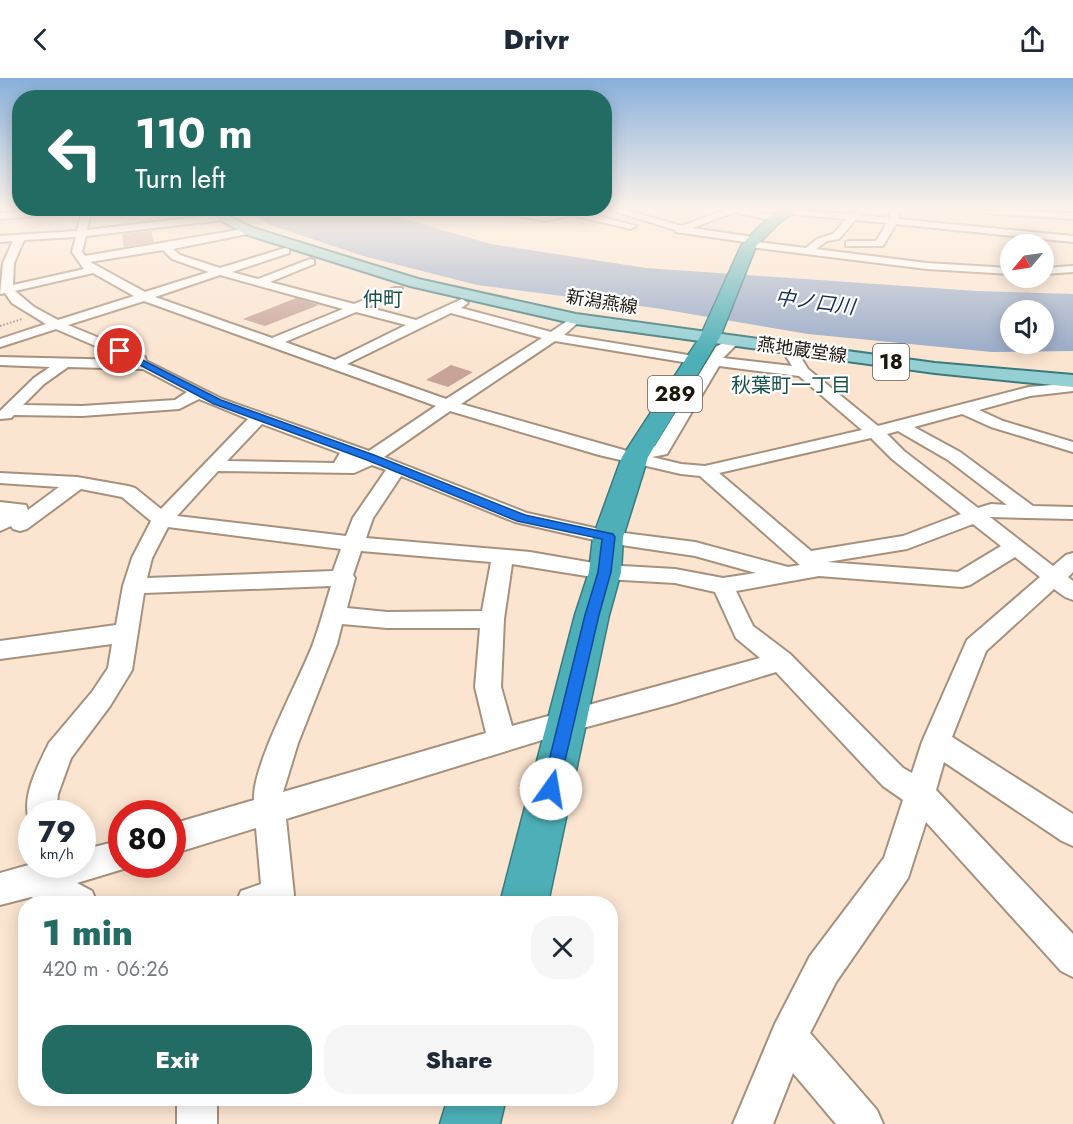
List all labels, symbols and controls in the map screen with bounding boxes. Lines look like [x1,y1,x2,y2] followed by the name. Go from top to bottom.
[503,20,570,59] text: Drivr
[24,23,57,56] icon: back
[1016,23,1049,56] icon: share
[135,103,253,164] text: 110 m
[36,114,114,192] icon: left
[135,159,225,198] text: Turn left
[1000,234,1054,288] north arrow
[1000,234,1054,354] map controls
[773,283,858,322] water label: 中ノ口川
[564,284,640,320] street label: 新潟燕線
[363,285,403,314] district label: 仲町
[1000,300,1054,354] button: sound
[94,325,145,376] pin
[756,331,848,369] street label: 燕地蔵堂線
[103,334,136,367] icon: arrive
[873,344,909,380] road number: 18
[731,371,851,400] district label: 秋葉町一丁目
[648,376,702,412] road number: 289
[519,757,583,821] position arrow
[108,800,186,878] speed limit sign: 80
[38,810,76,853] text: 79
[40,843,74,865] text: km/h
[42,906,133,958] text: 1 min
[531,916,594,979] button: close
[42,955,169,984] text: 420 m · 06:26
[42,1025,312,1094] button: Exit
[324,1025,594,1094] button: Share

